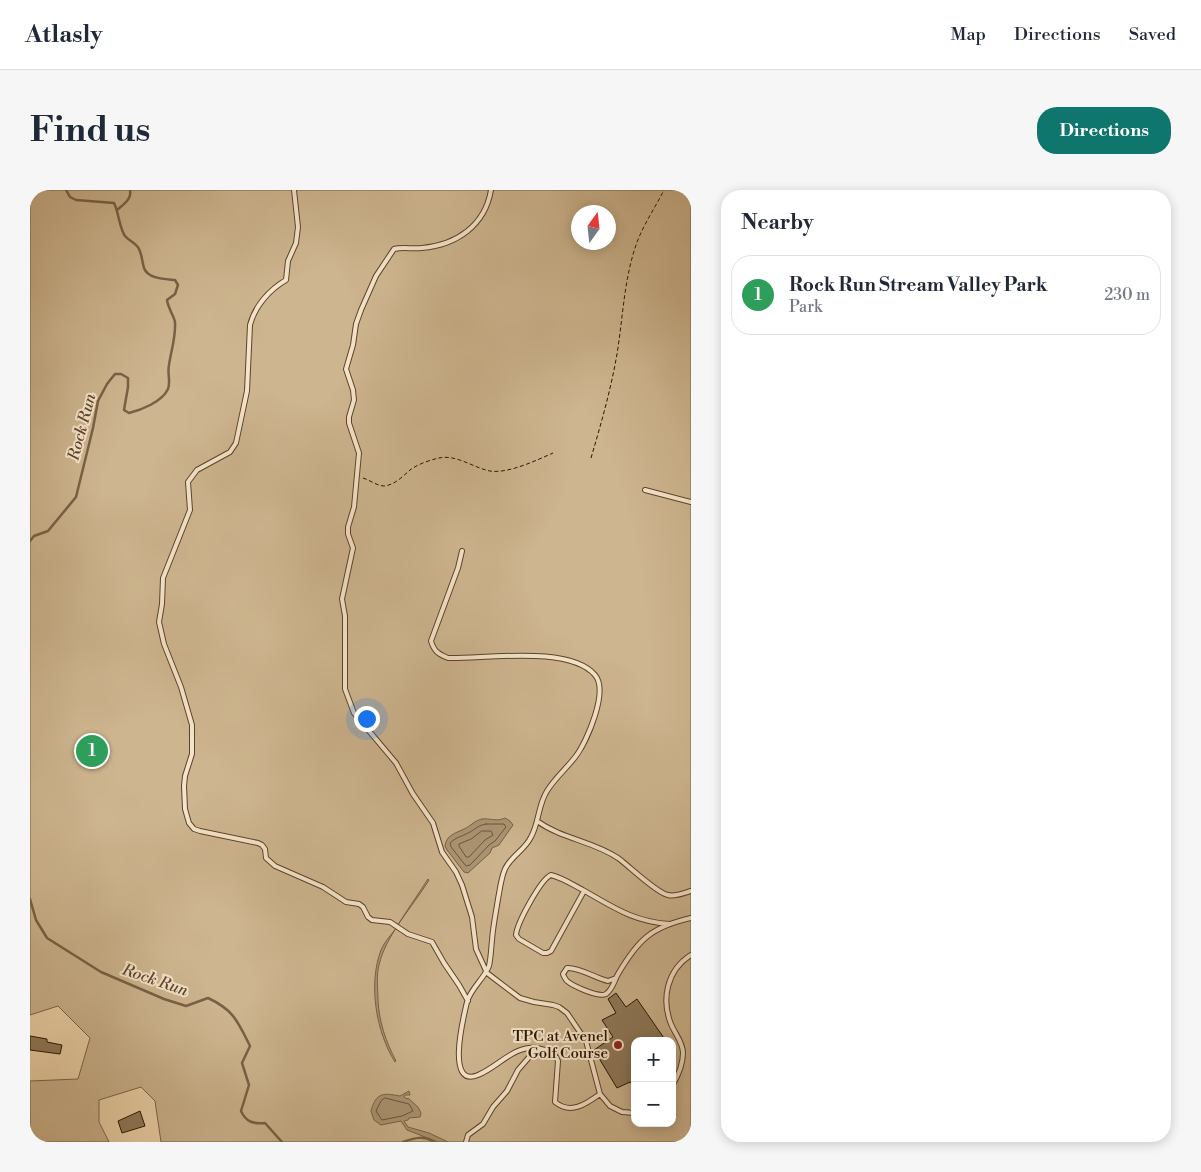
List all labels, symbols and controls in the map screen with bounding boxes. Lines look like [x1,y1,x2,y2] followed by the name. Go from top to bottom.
[25,20,102,50] text: Atlasly
[950,23,986,46] text: Map
[1014,23,1101,46] text: Directions
[1129,23,1176,46] text: Saved
[1037,107,1171,154] button: Directions
[30,109,150,152] text: Find us
[571,205,616,250] north arrow
[741,210,814,236] text: Nearby
[789,273,1047,297] text: Rock Run Stream Valley Park
[754,285,762,305] text: 1
[1104,285,1150,305] text: 230 m
[789,297,822,317] text: Park
[63,390,101,463] water label: Rock Run
[354,706,380,732] your location
[76,732,108,770] pin: 1
[119,959,191,1001] water label: Rock Run
[512,1027,609,1063] place label: TPC at Avenel Golf Course
[631,1037,676,1127] map controls
[631,1037,676,1082] button: +
[612,1039,624,1051] marker: TPC at Avenel Golf Course
[631,1082,676,1127] button: −

